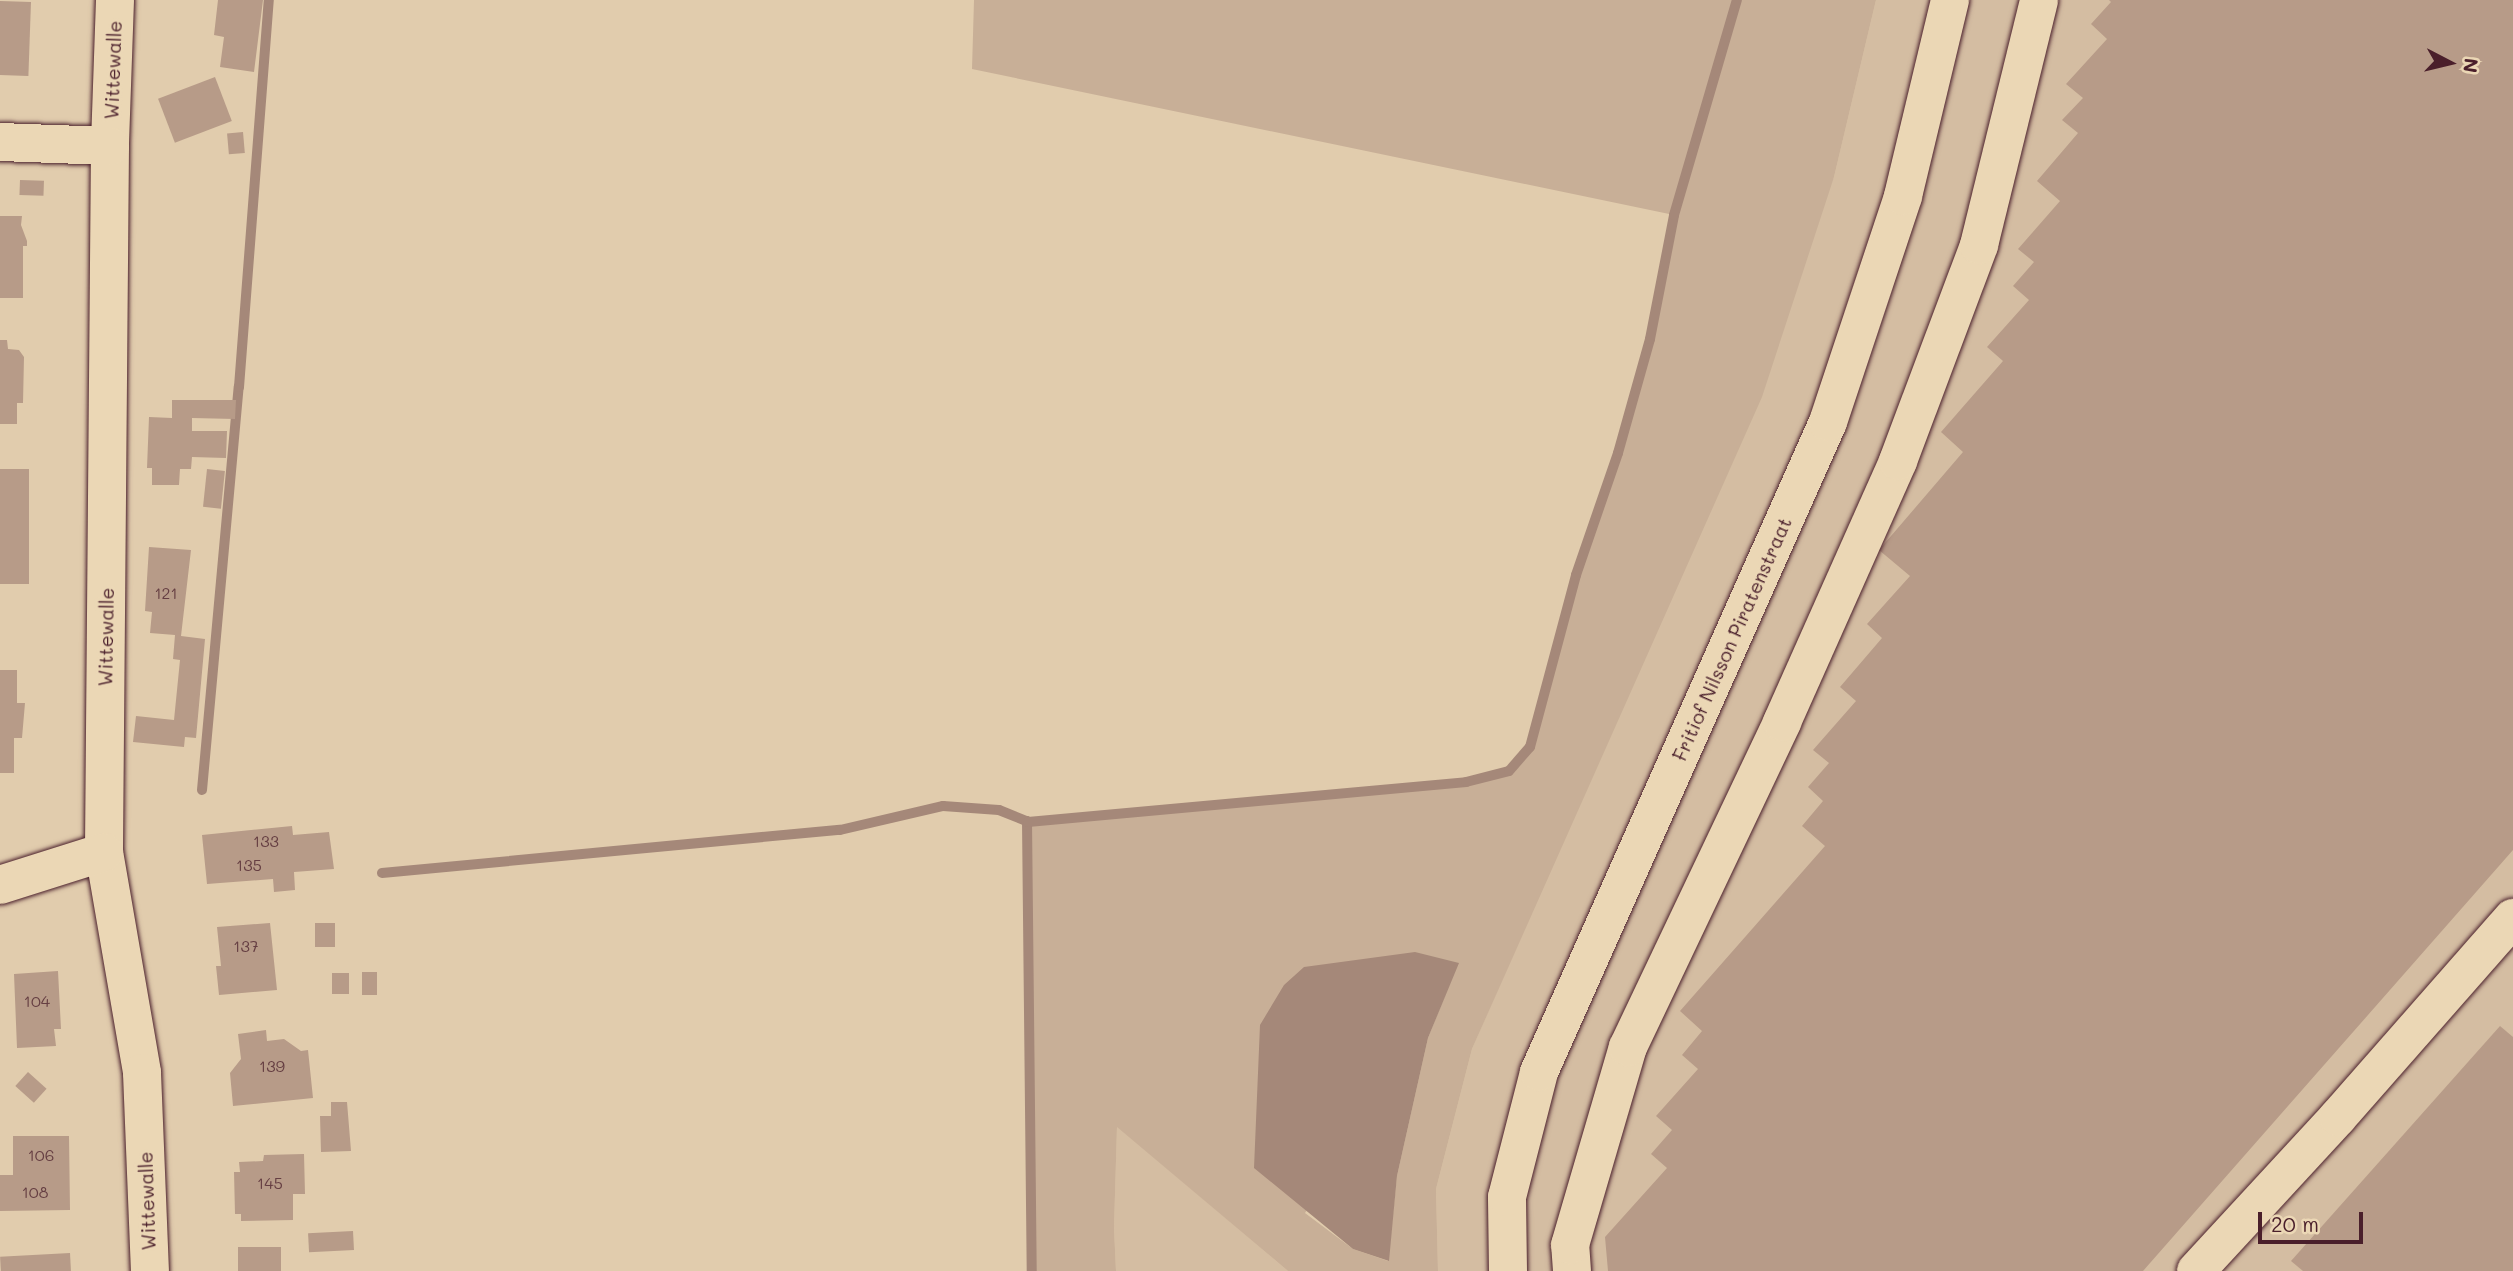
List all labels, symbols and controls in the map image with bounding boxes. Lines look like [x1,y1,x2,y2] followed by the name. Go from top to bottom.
[100,20,126,120] street label: Wittewalle
[2415,28,2485,98] north arrow
[2458,57,2485,74] text: N
[1668,514,1796,764] street label: Fritiof Nilsson Piratenstraat
[154,583,178,603] house number: 121
[94,587,118,687] street label: Wittewalle
[253,831,279,851] house number: 133
[236,855,262,875] house number: 135
[233,936,259,956] house number: 137
[24,991,50,1011] house number: 104
[259,1056,285,1076] house number: 139
[28,1145,54,1165] house number: 106
[134,1151,160,1251] street label: Wittewalle
[257,1173,283,1193] house number: 145
[22,1182,48,1202] house number: 108
[2261,1198,2366,1242] scale bar
[2271,1210,2319,1237] text: 20 m

